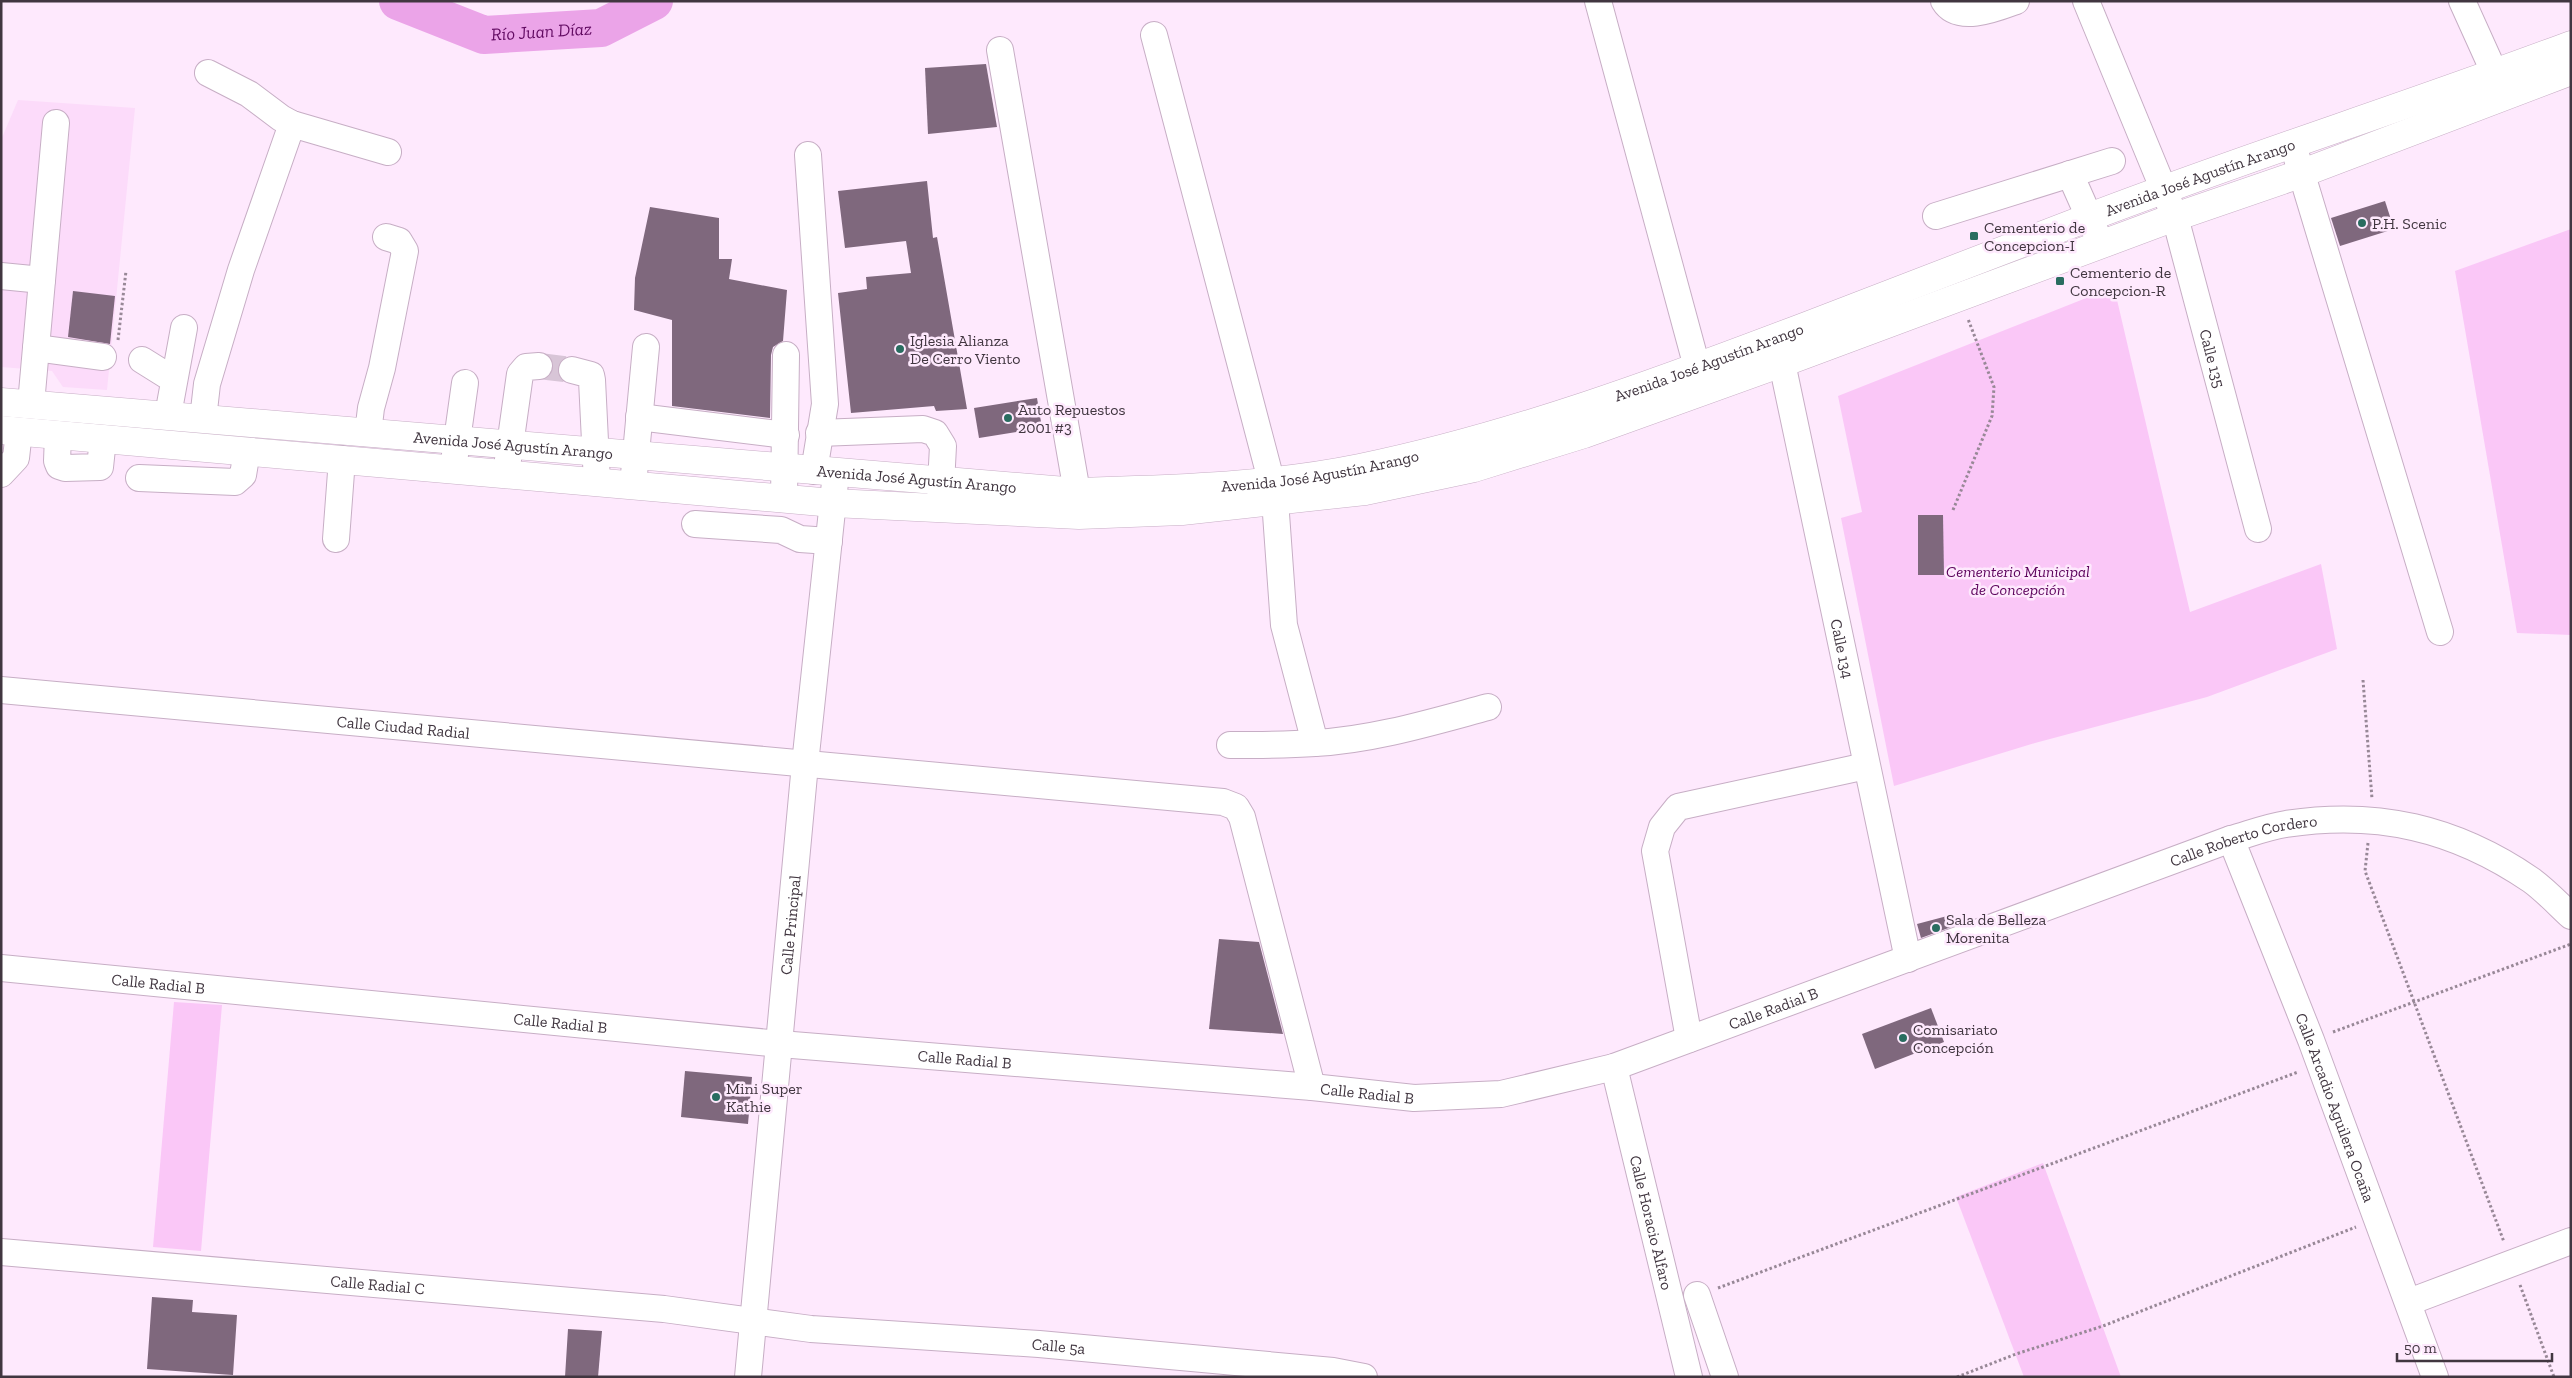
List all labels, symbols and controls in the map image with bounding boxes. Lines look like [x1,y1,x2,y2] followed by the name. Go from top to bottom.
[490,18,593,46] water label: Río Juan Díaz
[2103,135,2297,220] street label: Avenida José Agustín Arango
[2372,214,2447,233] place label: P.H. Scenic
[2356,217,2368,229] marker: P.H. Scenic
[1984,218,2085,255] place label: Cementerio de Concepcion-I
[1968,230,1980,242] marker: Cementerio de Concepcion-I
[2070,263,2171,300] place label: Cementerio de Concepcion-R
[2054,275,2066,287] marker: Cementerio de Concepcion-R
[1612,319,1806,406] street label: Avenida José Agustín Arango
[2195,327,2229,390] street label: Calle 135
[910,331,1020,368] place label: Iglesia Alianza De Cerro Viento
[894,343,906,355] marker: Iglesia Alianza De Cerro Viento
[1018,400,1126,437] place label: Auto Repuestos 2001 #3
[1002,412,1014,424] marker: Auto Repuestos 2001 #3
[413,428,614,463] street label: Avenida José Agustín Arango
[1220,446,1421,496] street label: Avenida José Agustín Arango
[816,461,1017,497] street label: Avenida José Agustín Arango
[1946,562,2090,599] park label: Cementerio Municipal de Concepción
[1826,617,1858,681] street label: Calle 134
[336,712,471,743] street label: Calle Ciudad Radial
[2167,811,2318,871] street label: Calle Roberto Cordero
[776,874,805,976] street label: Calle Principal
[1946,910,2046,947] place label: Sala de Belleza Morenita
[1930,922,1942,934] marker: Sala de Belleza Morenita
[111,970,206,998] street label: Calle Radial B
[1726,983,1821,1034] street label: Calle Radial B
[513,1009,608,1037] street label: Calle Radial B
[2291,1010,2379,1205] street label: Calle Arcadio Aguilera Ocaña
[1913,1020,1998,1057] place label: Comisariato Concepción
[1897,1032,1909,1044] marker: Comisariato Concepción
[917,1046,1013,1073] street label: Calle Radial B
[726,1079,803,1116] place label: Mini Super Kathie
[1319,1079,1415,1108] street label: Calle Radial B
[710,1091,722,1103] marker: Mini Super Kathie
[1626,1153,1677,1292] street label: Calle Horacio Alfaro
[330,1271,426,1298] street label: Calle Radial C
[2397,1330,2552,1362] scale bar
[1031,1335,1086,1358] street label: Calle 5a
[2404,1339,2437,1357] text: 50 m

